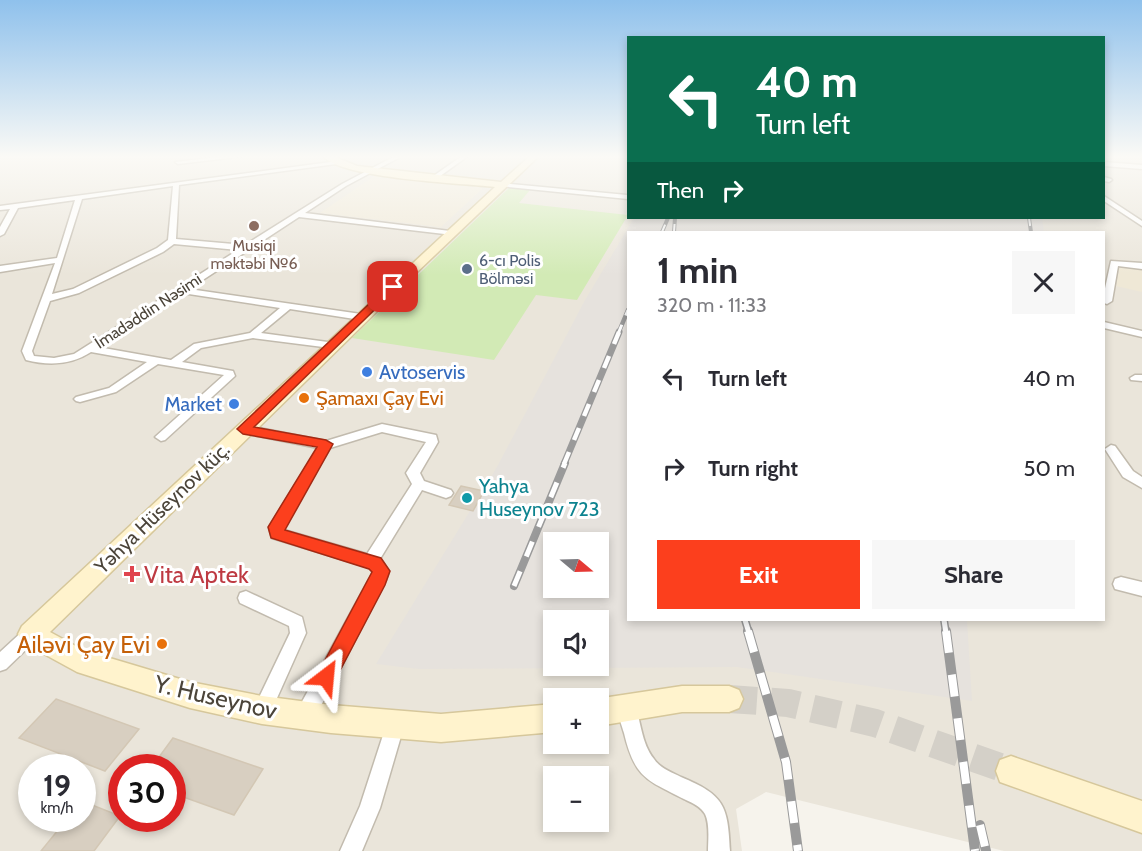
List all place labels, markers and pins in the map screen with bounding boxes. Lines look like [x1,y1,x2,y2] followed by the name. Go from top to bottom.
[247,219,261,233] marker: Musiqi məktəbi №6
[210,236,298,273] place label: Musiqi məktəbi №6
[479,251,541,288] place label: 6-cı Polis Bölməsi
[367,261,418,312] pin
[460,262,474,276] marker: 6-cı Polis Bölməsi
[379,360,465,384] place label: Avtoservis
[360,365,374,379] marker: Avtoservis
[316,386,444,410] place label: Şamaxı Çay Evi
[297,391,311,405] marker: Şamaxı Çay Evi
[164,392,222,416] place label: Market
[227,397,241,411] marker: Market
[478,474,600,521] place label: Yahya Huseynov 723
[460,491,474,505] marker: Yahya Huseynov 723
[144,560,249,589] place label: Vita Aptek
[125,567,139,581] marker: Vita Aptek
[17,630,150,659] place label: Ailəvi Çay Evi
[155,637,169,651] marker: Ailəvi Çay Evi

